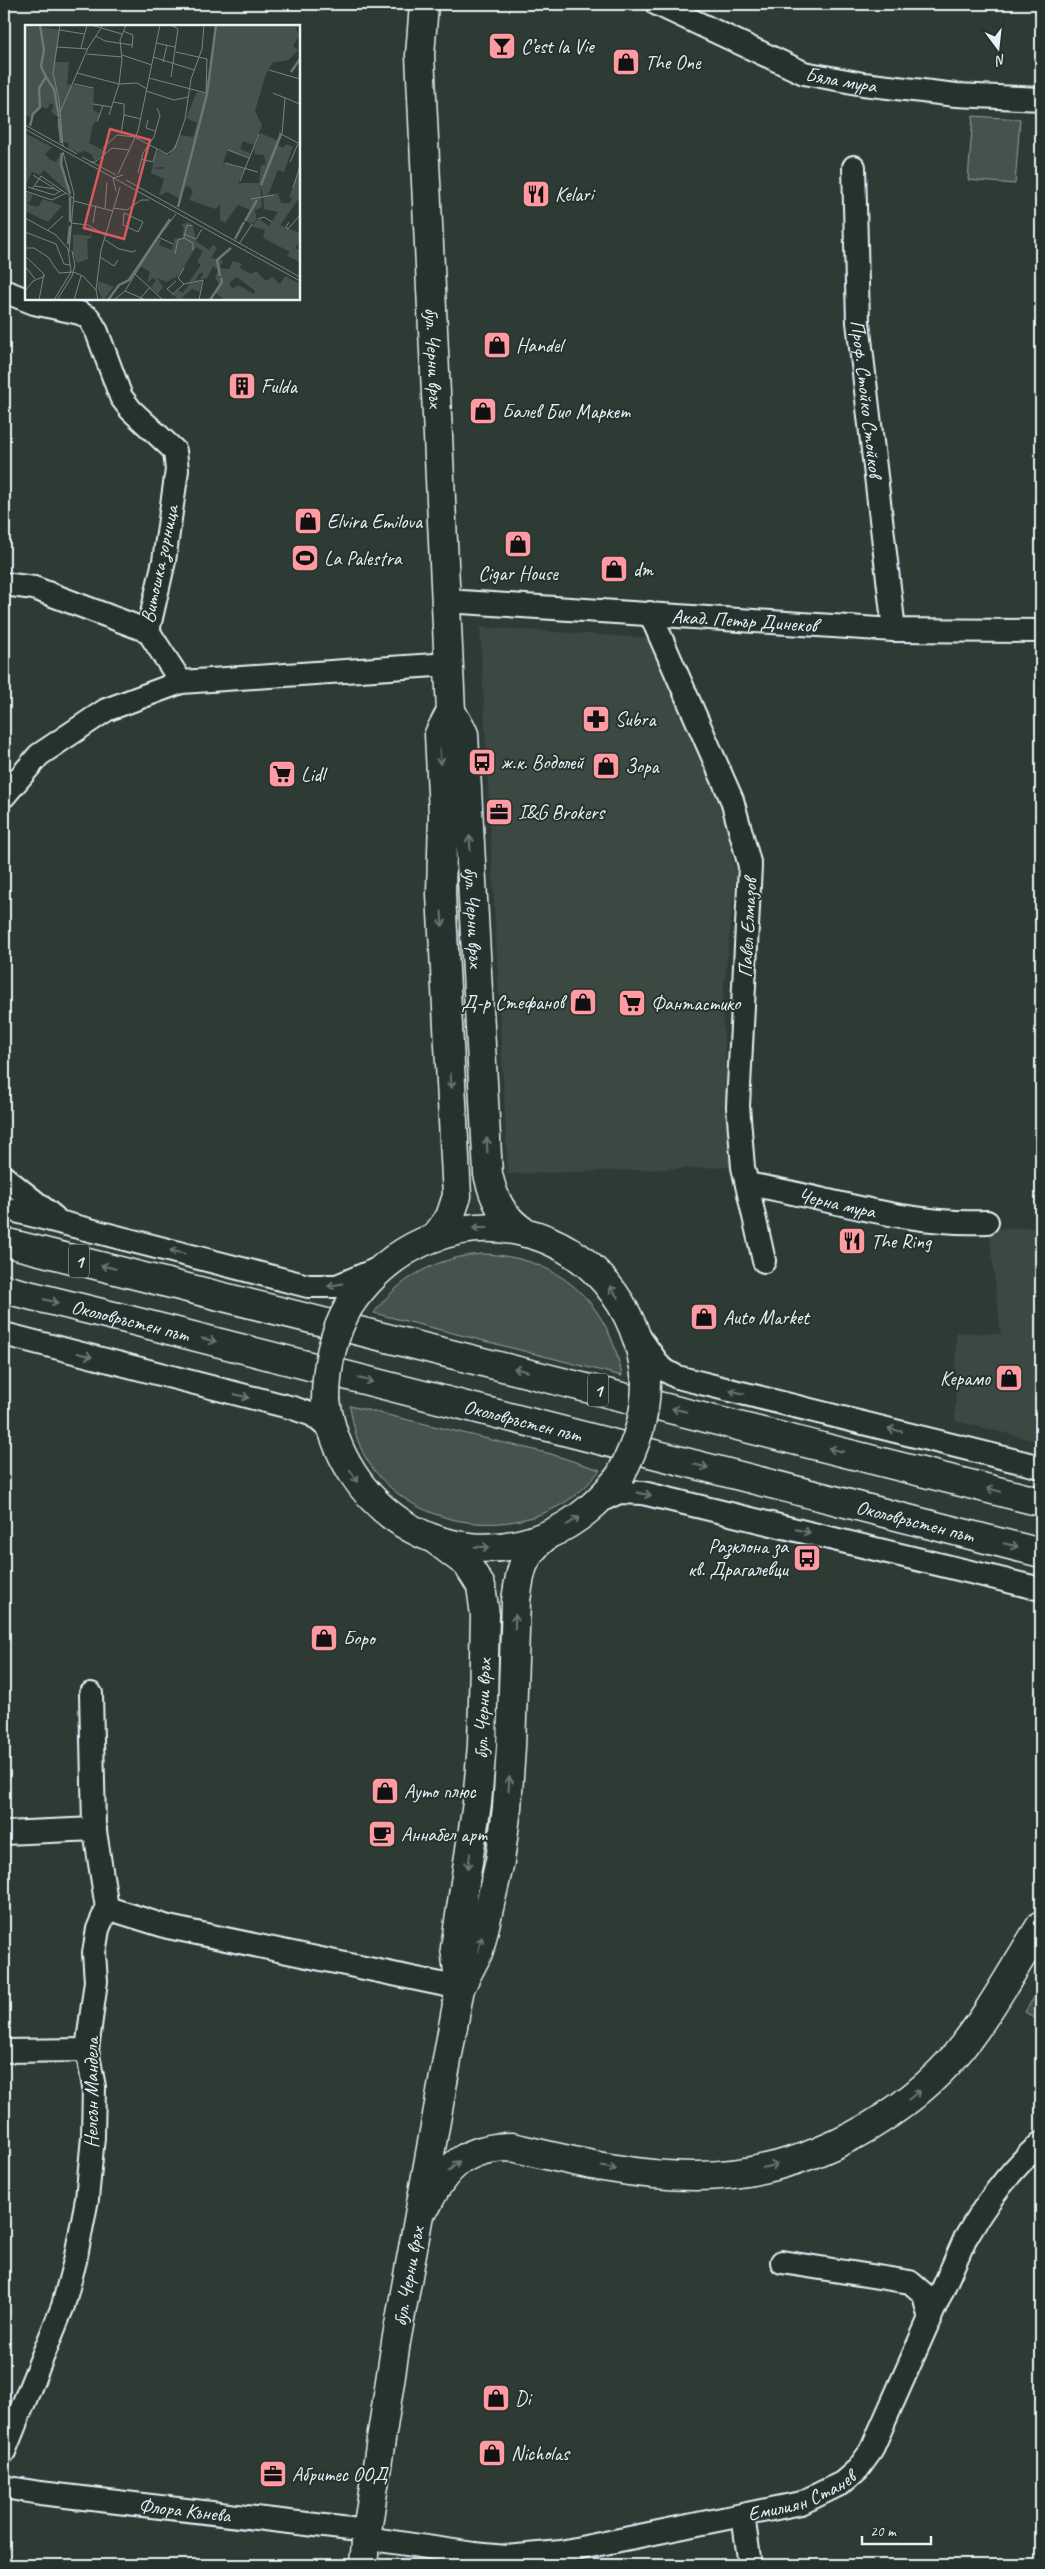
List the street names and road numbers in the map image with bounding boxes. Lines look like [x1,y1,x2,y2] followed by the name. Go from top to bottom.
[803,62,879,99] street label: Бяла мура
[419,307,449,410] street label: бул. Черни връх
[845,318,888,482] street label: Проф. Стойко Стойков
[135,501,186,625] street label: Витошка зорница
[671,604,823,638] street label: Акад. Петър Динеков
[458,867,489,970] street label: бул. Черни връх
[732,874,763,978] street label: Павел Елмазов
[796,1182,879,1224] street label: Черна мура
[69,1244,89,1278] road number: 1
[69,1294,193,1348] street label: Околовръстен път
[588,1374,608,1406] road number: 1
[461,1394,586,1448] street label: Околовръстен път
[853,1494,978,1549] street label: Околовръстен път
[468,1656,497,1760] street label: бул. Черни връх
[79,2036,104,2148] street label: Нелсън Мандела
[387,2223,430,2328] street label: бул. Черни връх
[745,2462,864,2527] street label: Емилиян Станев
[137,2493,234,2528] street label: Флора Кънева

